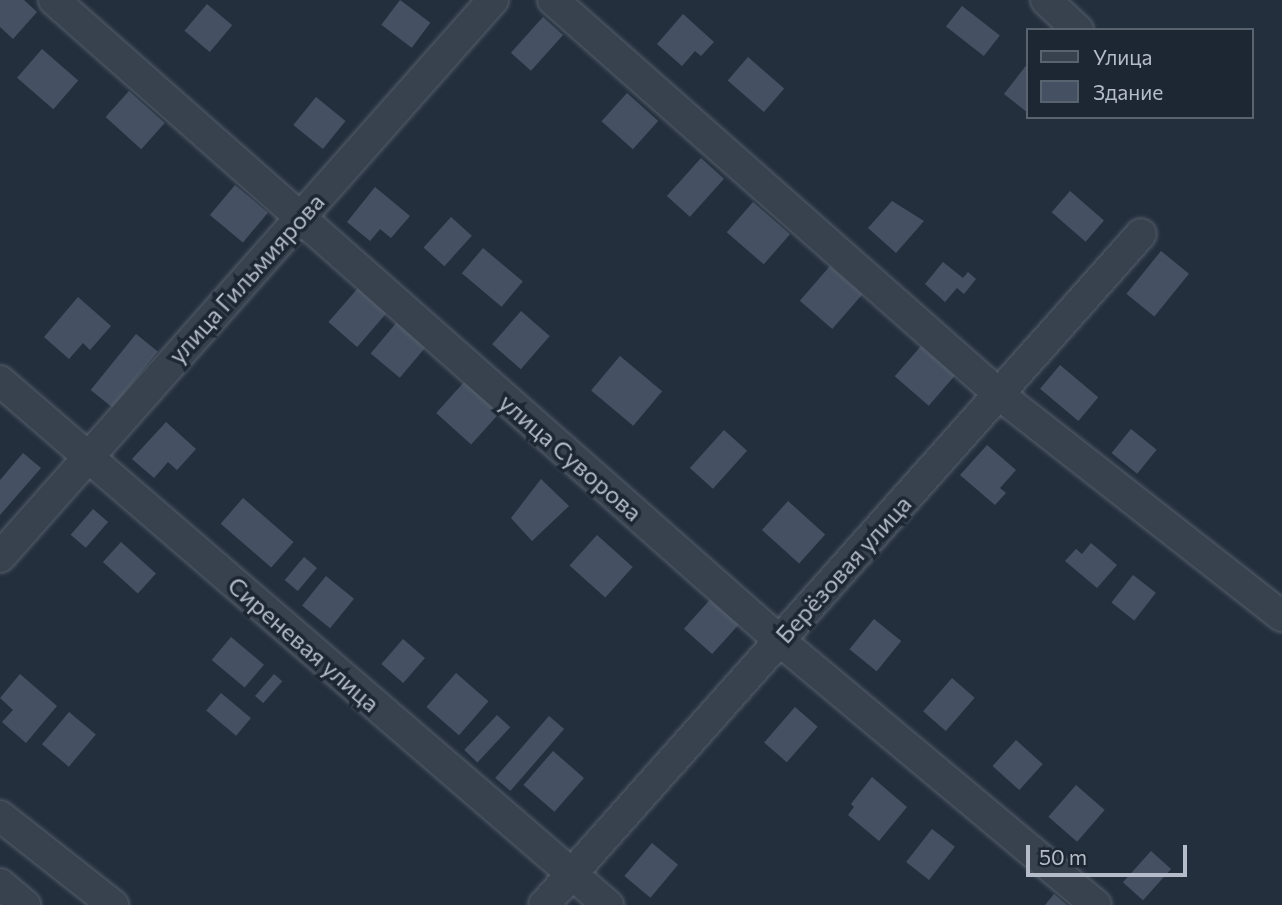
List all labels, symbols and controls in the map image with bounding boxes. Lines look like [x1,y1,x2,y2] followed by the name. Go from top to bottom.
[1026,28,1254,119] legend
[1093,44,1152,69] text: Улица
[1093,79,1163,104] text: Здание
[162,187,330,369] street label: улица Гильмиярова
[494,387,648,527] street label: улица Суворова
[769,489,917,649] street label: Берёзовая улица
[222,570,386,718] street label: Сиреневая улица
[1030,832,1191,876] scale bar
[1039,844,1087,869] text: 50 m

